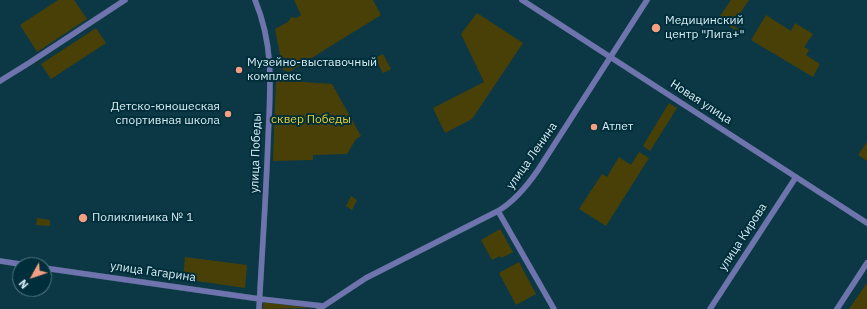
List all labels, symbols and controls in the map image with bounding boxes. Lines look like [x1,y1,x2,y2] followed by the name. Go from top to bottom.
[665,14,744,42] place label: Медицинский центр "Лига+"
[650,22,662,34] marker: Медицинский центр "Лига+"
[247,56,377,84] place label: Музейно-выставочный комплекс
[234,65,244,75] marker: Музейно-выставочный комплекс
[667,77,735,127] street label: Новая улица
[111,100,220,128] place label: Детско-юношеская спортивная школа
[223,109,233,119] marker: Детско-юношеская спортивная школа
[247,113,265,193] street label: улица Победы
[271,113,351,127] park label: сквер Победы
[504,120,560,192] street label: улица Ленина
[602,120,633,134] place label: Атлет
[589,122,599,132] marker: Атлет
[716,201,770,273] street label: улица Кирова
[92,211,193,225] place label: Поликлиника № 1
[77,212,89,224] marker: Поликлиника № 1
[12,257,52,297] north arrow
[109,259,197,285] street label: улица Гагарина
[16,277,31,292] text: N

